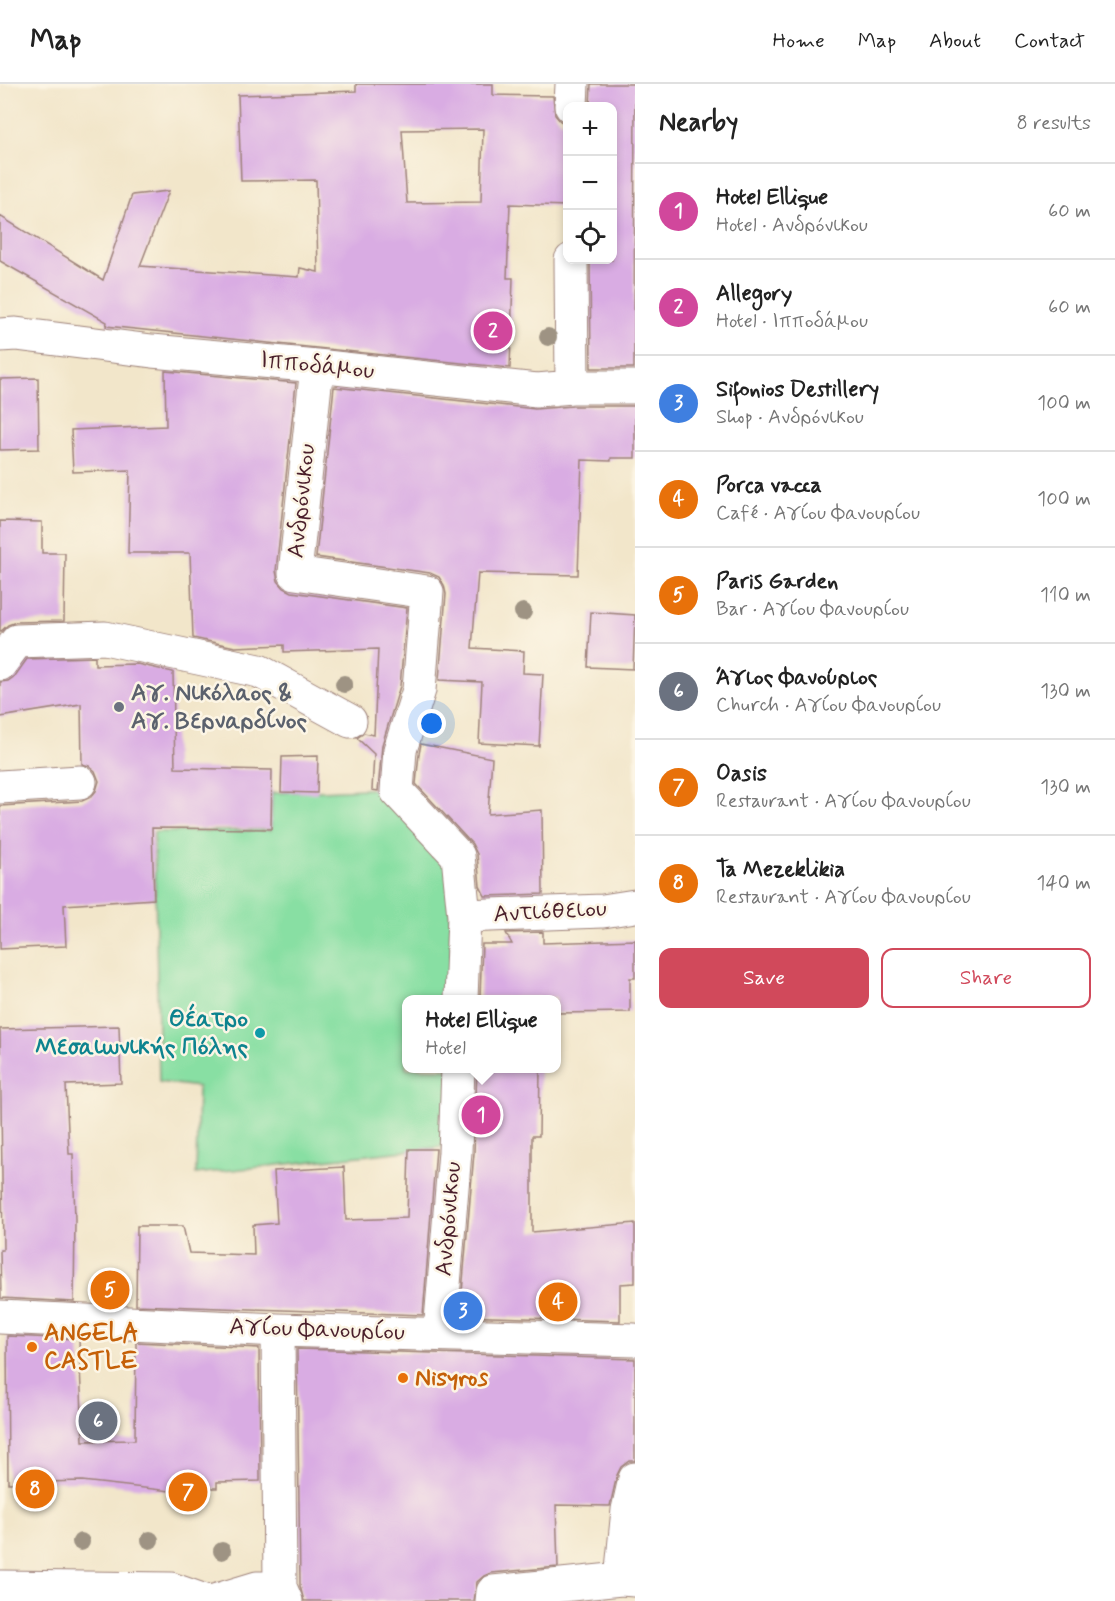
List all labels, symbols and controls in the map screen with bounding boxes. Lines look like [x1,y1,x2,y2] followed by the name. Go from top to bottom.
[30,23,81,60] text: Map
[773,27,825,55] text: Home
[858,27,896,55] text: Map
[929,27,981,55] text: About
[1014,27,1085,55] text: Contact
[563,102,617,264] map controls
[563,102,617,156] button: +
[659,106,738,140] text: Nearby
[1017,110,1091,137] text: 8 results
[563,156,617,210] button: −
[716,184,828,212] text: Hotel Ellique
[674,198,683,225] text: 1
[1048,198,1091,225] text: 60 m
[563,210,617,264] button: locate
[716,212,868,239] text: Hotel · Ανδρόνικου
[716,280,792,308] text: Allegory
[674,294,683,321] text: 2
[1048,294,1091,321] text: 60 m
[474,308,512,354] pin: 2
[716,308,868,335] text: Hotel · Ιπποδάμου
[258,345,376,387] street label: Ιπποδάμου
[716,376,879,404] text: Sifonios Destillery
[674,390,683,417] text: 3
[1037,390,1091,417] text: 100 m
[716,404,864,431] text: Shop · Ανδρόνικου
[281,442,323,560] street label: Ανδρόνικου
[716,472,822,500] text: Porca vacca
[673,486,684,513] text: 4
[1037,486,1091,513] text: 100 m
[716,500,920,527] text: Café · Αγίου Φανουρίου
[716,568,838,596] text: Paris Garden
[673,582,685,609] text: 5
[1040,582,1091,609] text: 110 m
[716,596,909,623] text: Bar · Αγίου Φανουρίου
[716,664,877,692] text: Άγιος Φανούριος
[131,678,307,737] place label: Αγ. Νικόλαος & Αγ. Βερναρδίνος
[673,678,684,705] text: 6
[1040,678,1091,705] text: 130 m
[716,692,941,719] text: Church · Αγίου Φανουρίου
[112,700,126,714] marker: Αγ. Νικόλαος & Αγ. Βερναρδίνος
[417,709,446,738] your location
[716,760,767,788] text: Oasis
[672,774,685,801] text: 7
[1040,774,1091,801] text: 130 m
[716,788,971,815] text: Restaurant · Αγίου Φανουρίου
[716,856,845,884] text: Ta Mezeklikia
[673,870,684,897] text: 8
[1037,870,1091,897] text: 140 m
[716,884,971,911] text: Restaurant · Αγίου Φανουρίου
[493,894,608,930] street label: Αντιόθειου
[659,948,869,1008] button: Save
[881,948,1091,1008] button: Share
[402,995,561,1073] popup
[35,1003,248,1063] place label: Θέατρο Μεσαιωνικής Πόλης
[425,1007,538,1035] text: Hotel Ellique
[253,1026,267,1040] marker: Θέατρο Μεσαιωνικής Πόλης
[425,1035,466,1062] text: Hotel
[462,1092,500,1138] pin: 1
[429,1160,469,1278] street label: Ανδρόνικου
[90,1268,130,1312] pin: 5
[538,1280,578,1324] pin: 4
[444,1288,482,1334] pin: 3
[229,1311,405,1349] street label: Αγίου Φανουρίου
[44,1318,139,1377] place label: ANGELA CASTLE
[25,1340,39,1354] marker: ANGELA CASTLE
[415,1363,488,1394] place label: Nisyros
[396,1371,410,1385] marker: Nisyros
[78,1398,118,1444] pin: 6
[15,1466,54,1512] pin: 8
[168,1470,207,1514] pin: 7

